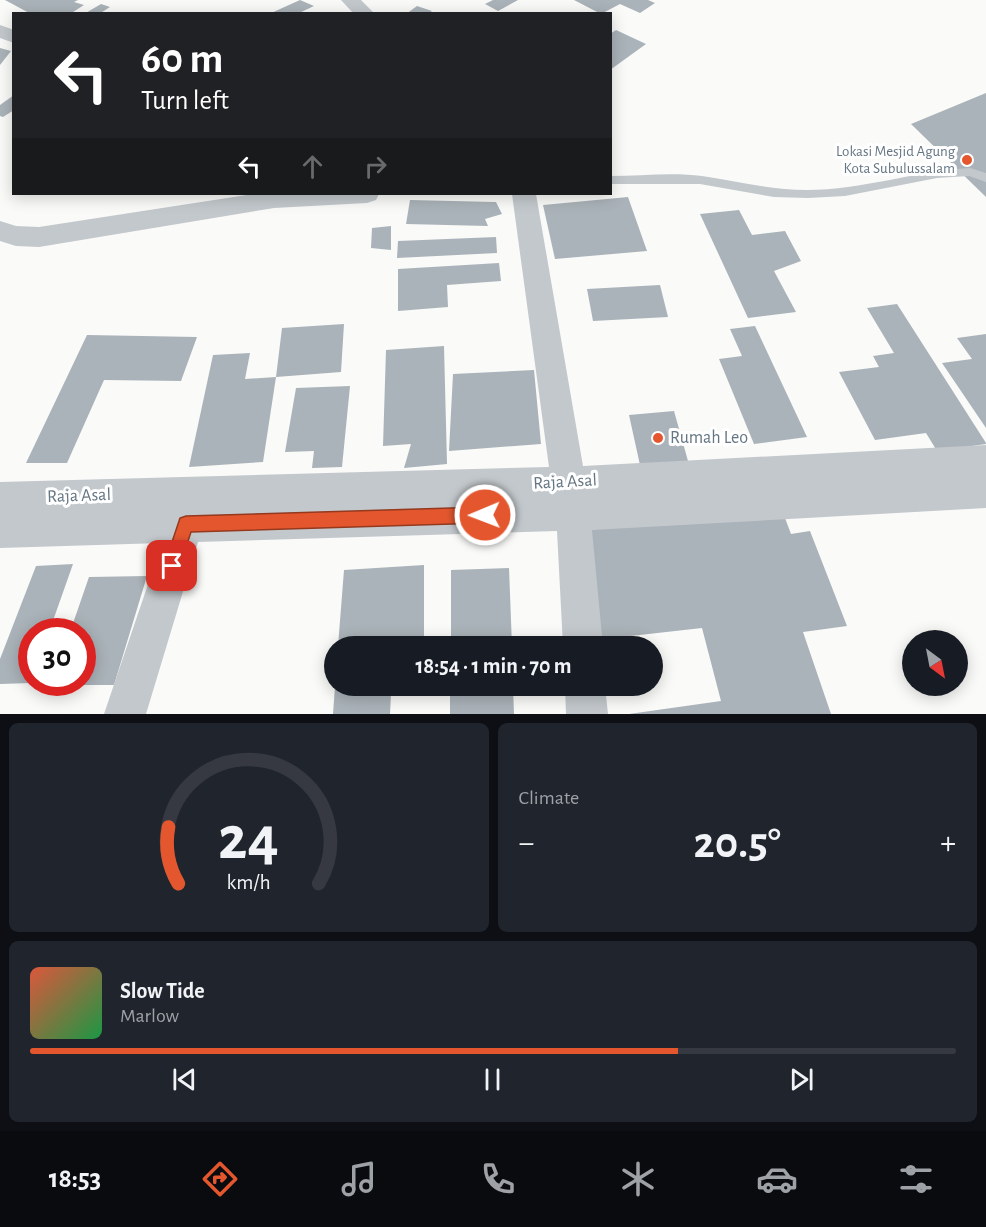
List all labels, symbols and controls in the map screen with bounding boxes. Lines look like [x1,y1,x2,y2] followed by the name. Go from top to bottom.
[42,36,120,114] icon: left
[141,38,223,80] text: 60 m
[141,87,229,114] text: Turn left
[836,144,956,176] place label: Lokasi Mesjid Agung Kota Subulussalam
[233,150,266,183] icon: left
[296,150,329,183] icon: ahead
[359,150,392,183] icon: right
[960,153,974,167] marker: Lokasi Mesjid Agung Kota Subulussalam
[670,429,748,447] place label: Rumah Leo
[651,431,665,445] marker: Rumah Leo
[533,471,597,493] street label: Raja Asal
[453,483,517,547] position arrow
[47,486,111,506] street label: Raja Asal
[146,540,197,591] pin
[155,549,188,582] icon: arrive
[18,618,96,696] speed limit sign: 30
[902,630,968,696] north arrow
[902,630,968,696] map controls
[415,655,572,677] text: 18:54 · 1 min · 70 m
[519,788,579,808] text: Climate
[218,808,279,870] text: 24
[693,821,781,866] text: 20.5°
[519,827,534,860] text: −
[940,827,956,860] text: +
[227,873,271,894] text: km/h
[120,980,205,1002] text: Slow Tide
[120,1006,179,1026] text: Marlow
[168,1063,201,1096] icon: previous
[476,1063,509,1096] icon: pause
[785,1063,818,1096] icon: next
[199,1158,241,1200] icon: directions
[338,1158,380,1200] icon: music
[477,1158,519,1200] icon: phone
[617,1158,659,1200] icon: climate
[756,1158,798,1200] icon: car
[895,1158,937,1200] icon: filters
[49,1165,101,1192] text: 18:53

